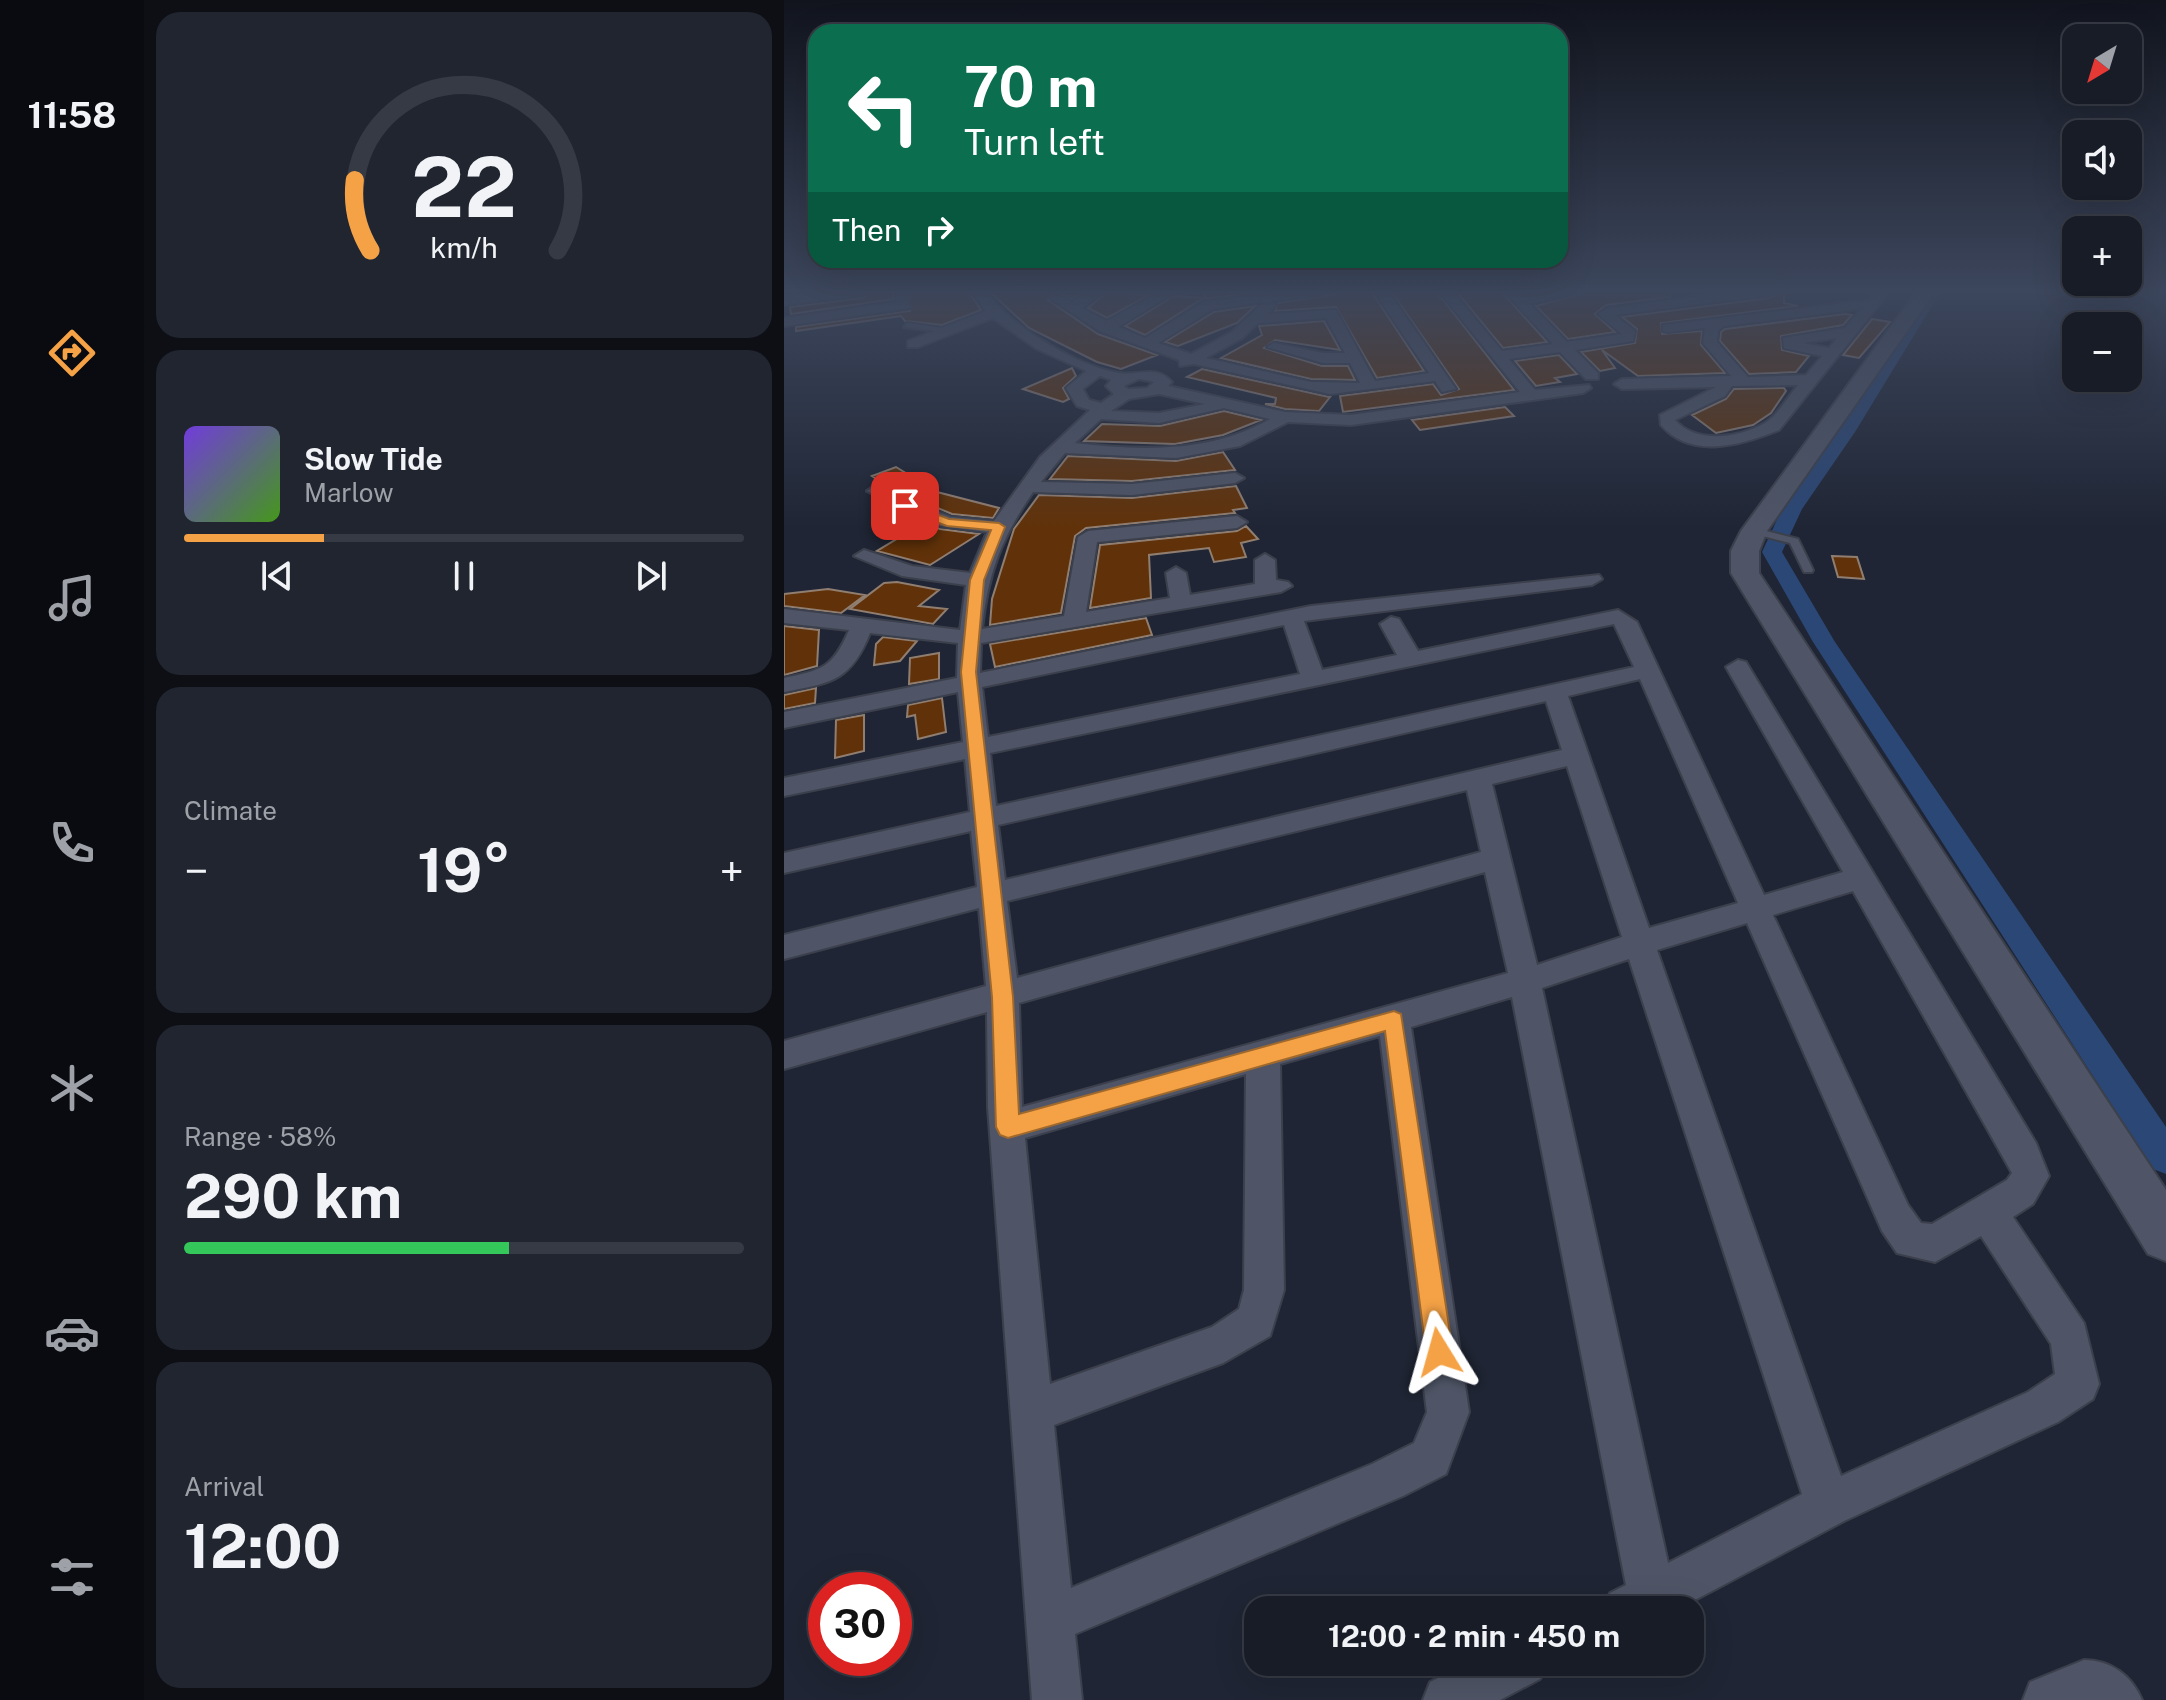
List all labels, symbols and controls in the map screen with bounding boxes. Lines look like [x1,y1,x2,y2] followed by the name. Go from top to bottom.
[2062,24,2142,104] north arrow
[2062,24,2142,392] map controls
[964,54,1097,120] text: 70 m
[832,56,936,160] icon: left
[28,94,116,136] text: 11:58
[2062,120,2142,200] button: sound
[964,121,1105,163] text: Turn left
[411,137,517,235] text: 22
[917,208,961,252] icon: right
[832,212,901,248] text: Then
[2062,216,2142,296] button: +
[430,231,498,264] text: km/h
[2062,312,2142,392] button: −
[44,325,100,381] icon: directions
[304,441,443,477] text: Slow Tide
[871,472,939,540] pin
[304,477,394,508] text: Marlow
[883,484,927,528] icon: arrive
[255,554,299,598] icon: previous
[442,554,486,598] icon: pause
[629,554,673,598] icon: next
[44,570,100,626] icon: music
[184,795,277,826] text: Climate
[44,815,100,871] icon: phone
[417,835,511,906] text: 19°
[184,845,208,897] text: −
[720,845,744,897] text: +
[44,1060,100,1116] icon: climate
[184,1121,336,1152] text: Range · 58%
[184,1161,402,1232] text: 290 km
[44,1305,100,1361] icon: car
[1397,1310,1481,1394] position arrow
[184,1471,264,1502] text: Arrival
[184,1511,341,1582] text: 12:00
[44,1549,100,1605] icon: filters
[808,1572,912,1676] speed limit sign: 30
[1328,1618,1620,1654] text: 12:00 · 2 min · 450 m

